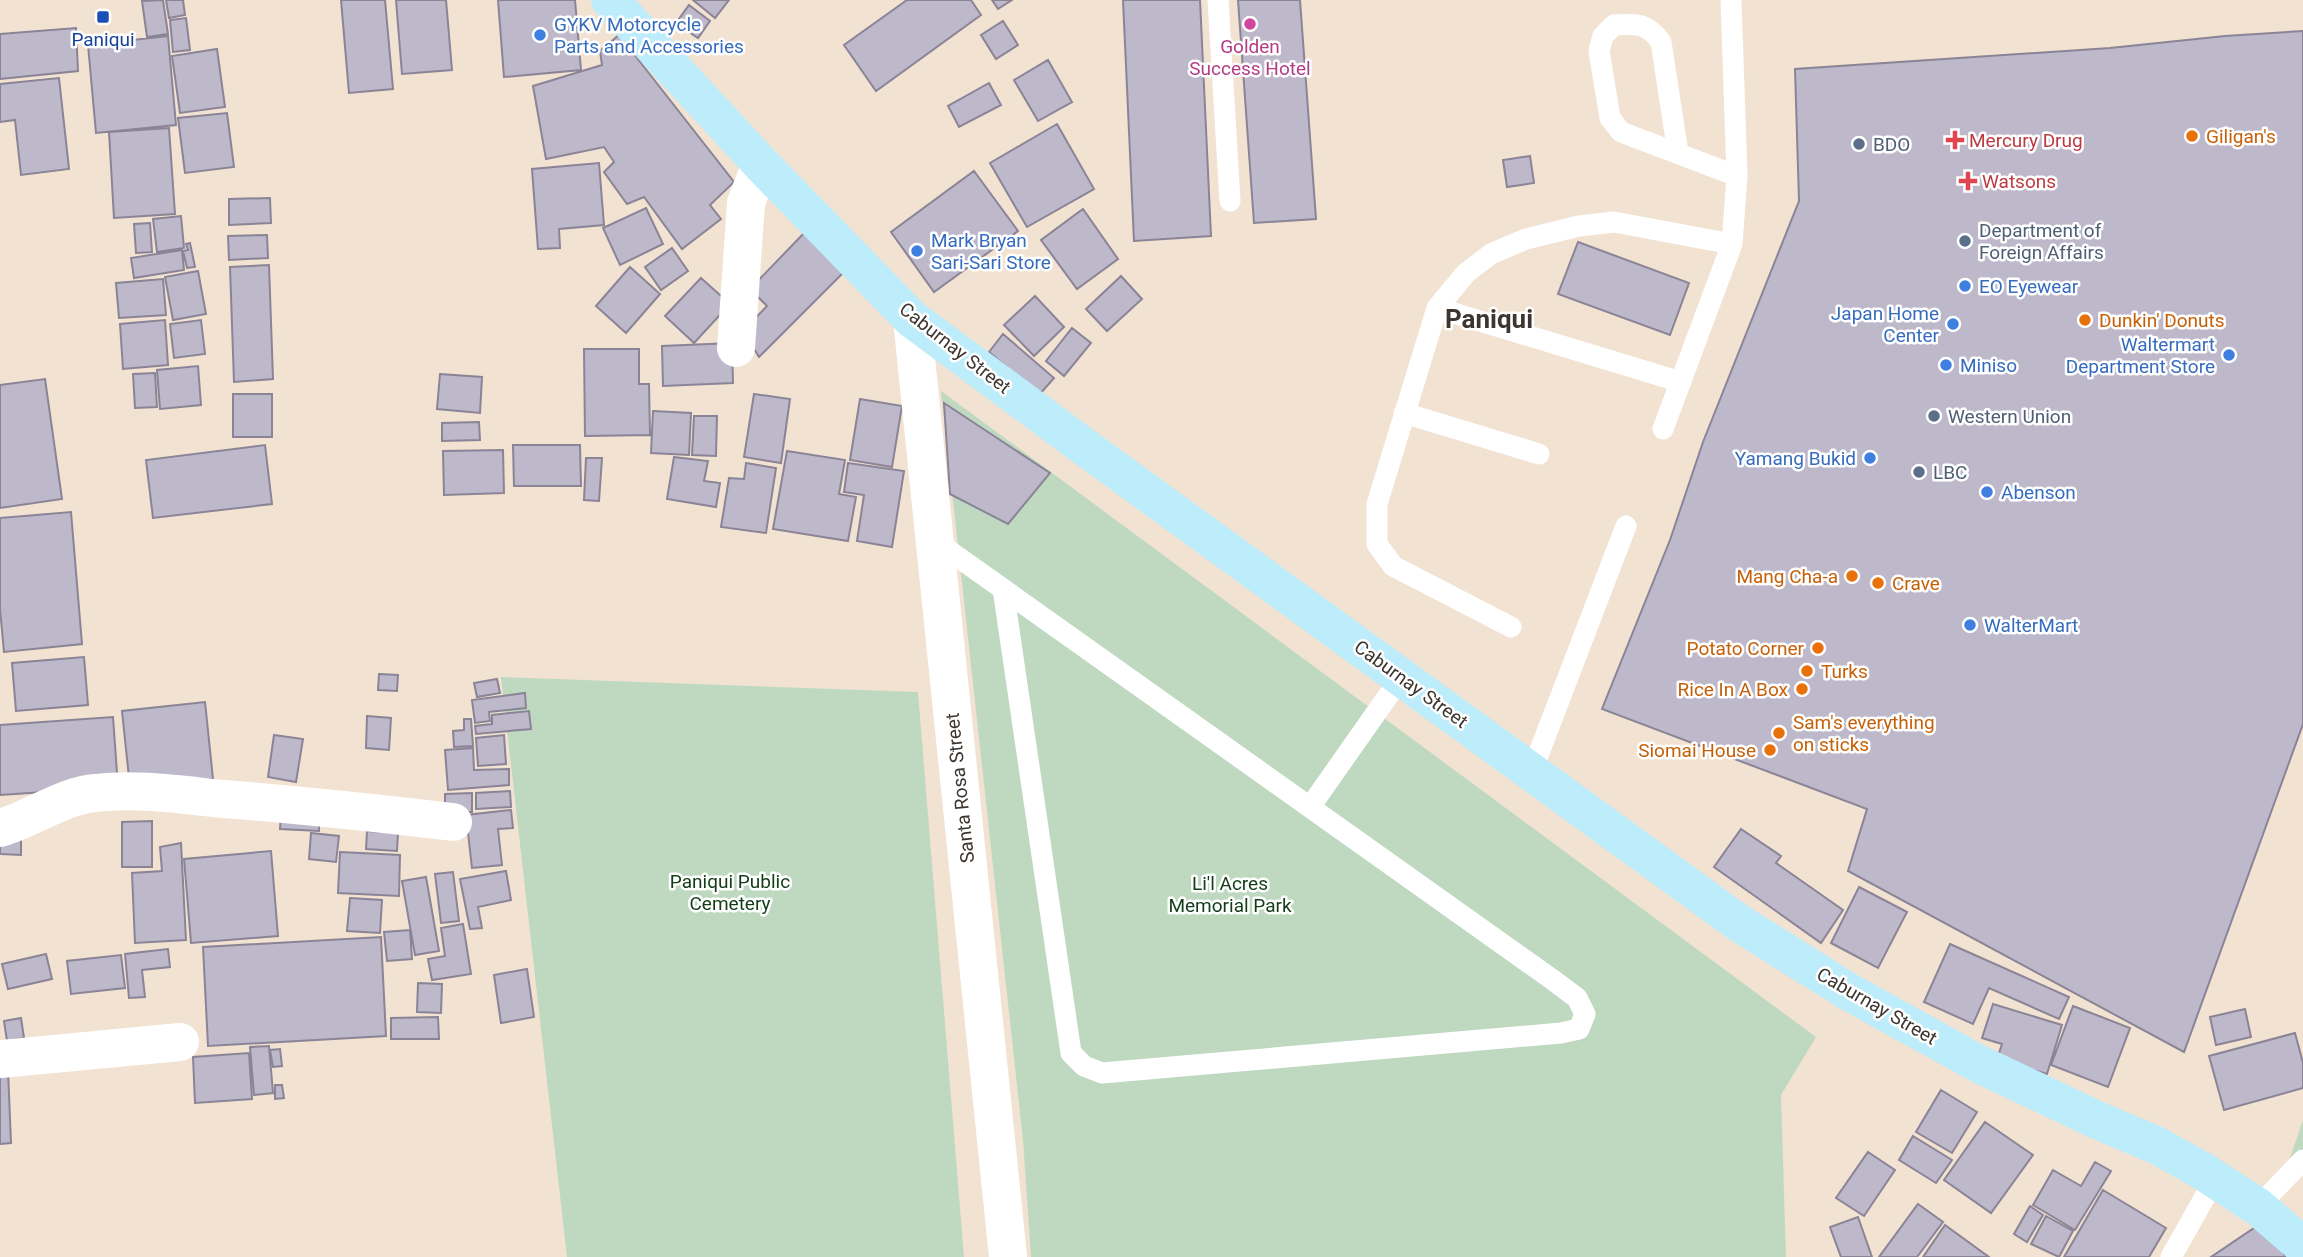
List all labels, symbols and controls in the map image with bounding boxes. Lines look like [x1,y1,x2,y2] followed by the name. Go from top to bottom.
[95,9,111,25] marker: Paniqui
[554,13,744,58] place label: GYKV Motorcycle Parts and Accessories
[1242,16,1258,32] marker: Golden Success Hotel
[532,27,548,43] marker: GYKV Motorcycle Parts and Accessories
[71,28,135,51] place label: Paniqui
[1189,35,1311,80] place label: Golden Success Hotel
[2206,125,2276,148] place label: Giligan's
[2184,128,2200,144] marker: Giligan's
[1969,129,2083,152] place label: Mercury Drug
[1947,132,1963,148] marker: Mercury Drug
[1873,133,1910,156] place label: BDO
[1851,136,1867,152] marker: BDO
[1982,170,2056,193] place label: Watsons
[1960,173,1976,189] marker: Watsons
[1979,219,2104,264] place label: Department of Foreign Affairs
[931,229,1051,274] place label: Mark Bryan Sari-Sari Store
[1957,233,1973,249] marker: Department of Foreign Affairs
[909,243,925,259] marker: Mark Bryan Sari-Sari Store
[1979,275,2079,298] place label: EO Eyewear
[1957,278,1973,294] marker: EO Eyewear
[895,297,1015,399] street label: Caburnay Street
[1831,302,1940,347] place label: Japan Home Center
[1445,304,1533,334] district label: Paniqui
[2099,309,2225,332] place label: Dunkin' Donuts
[2077,312,2093,328] marker: Dunkin' Donuts
[1945,316,1961,332] marker: Japan Home Center
[2066,333,2215,378] place label: Waltermart Department Store
[2221,347,2237,363] marker: Waltermart Department Store
[1960,354,2017,377] place label: Miniso
[1938,357,1954,373] marker: Miniso
[1948,405,2071,428] place label: Western Union
[1926,408,1942,424] marker: Western Union
[1735,447,1856,470] place label: Yamang Bukid
[1862,450,1878,466] marker: Yamang Bukid
[1933,461,1967,484] place label: LBC
[1911,464,1927,480] marker: LBC
[2001,481,2076,504] place label: Abenson
[1979,484,1995,500] marker: Abenson
[1736,565,1838,588] place label: Mang Cha-a
[1844,568,1860,584] marker: Mang Cha-a
[1892,572,1940,595] place label: Crave
[1870,575,1886,591] marker: Crave
[1984,614,2078,637] place label: WalterMart
[1962,617,1978,633] marker: WalterMart
[1350,635,1472,733] street label: Caburnay Street
[1687,637,1805,660] place label: Potato Corner
[1810,640,1826,656] marker: Potato Corner
[1821,660,1868,683] place label: Turks
[1799,663,1815,679] marker: Turks
[1678,678,1789,701] place label: Rice In A Box
[1794,681,1810,697] marker: Rice In A Box
[1793,711,1935,756] place label: Sam's everything on sticks
[941,712,979,864] street label: Santa Rosa Street
[1771,725,1787,741] marker: Sam's everything on sticks
[1638,739,1756,762] place label: Siomai House
[1762,742,1778,758] marker: Siomai House
[670,870,790,915] park label: Paniqui Public Cemetery
[1168,872,1292,917] park label: Li'l Acres Memorial Park
[1813,962,1941,1050] street label: Caburnay Street

